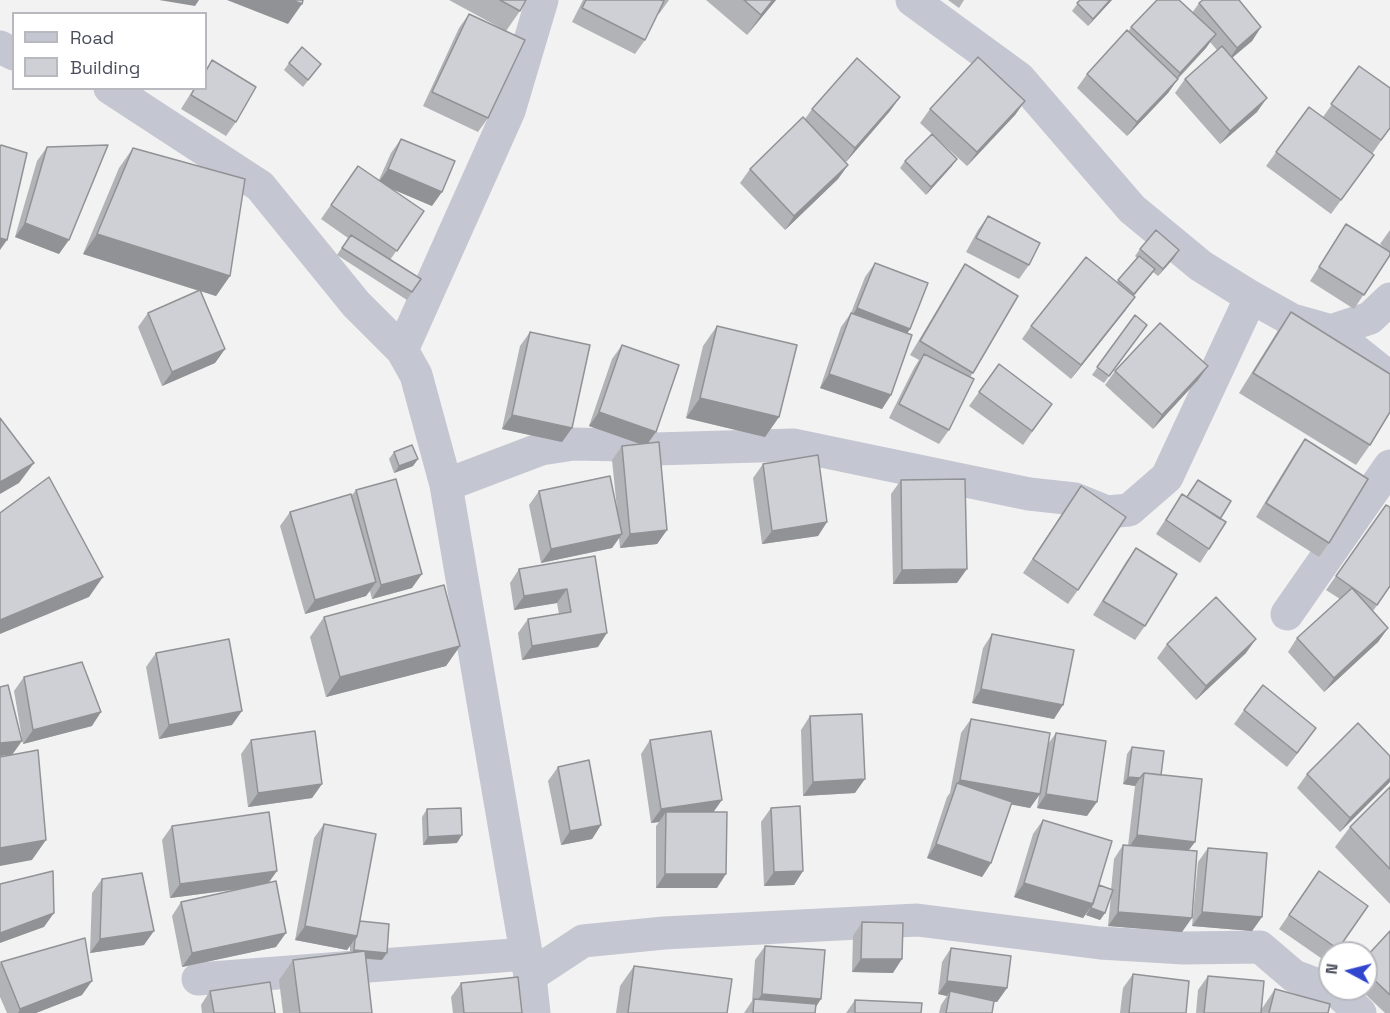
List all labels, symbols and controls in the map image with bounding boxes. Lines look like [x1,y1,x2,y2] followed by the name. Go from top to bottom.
[12,12,207,90] legend
[70,26,114,49] text: Road
[70,56,140,79] text: Building
[1318,941,1378,1001] north arrow
[1321,962,1343,976] text: N

